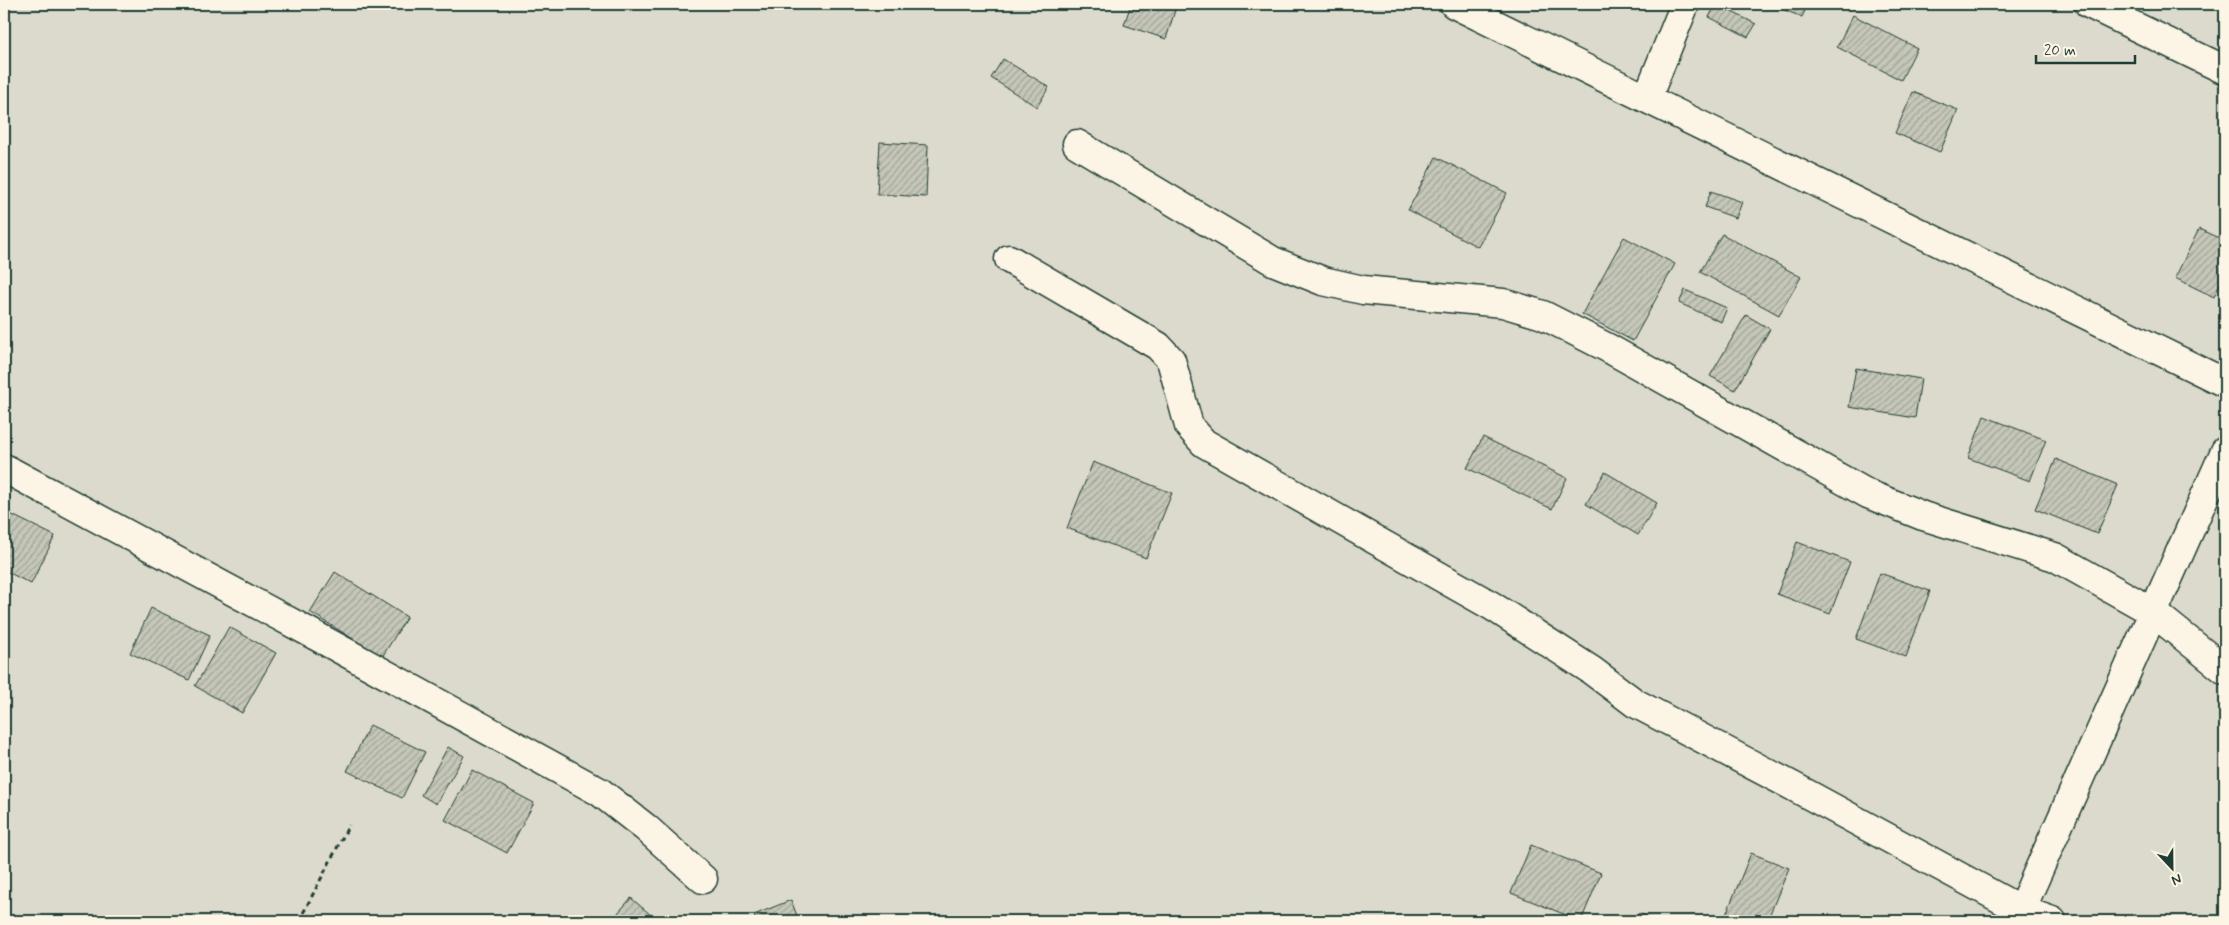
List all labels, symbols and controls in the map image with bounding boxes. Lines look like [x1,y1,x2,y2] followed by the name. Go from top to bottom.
[2036,32,2135,64] scale bar
[2044,41,2076,61] text: 20 m
[2146,842,2196,892] north arrow
[2169,869,2184,889] text: N

